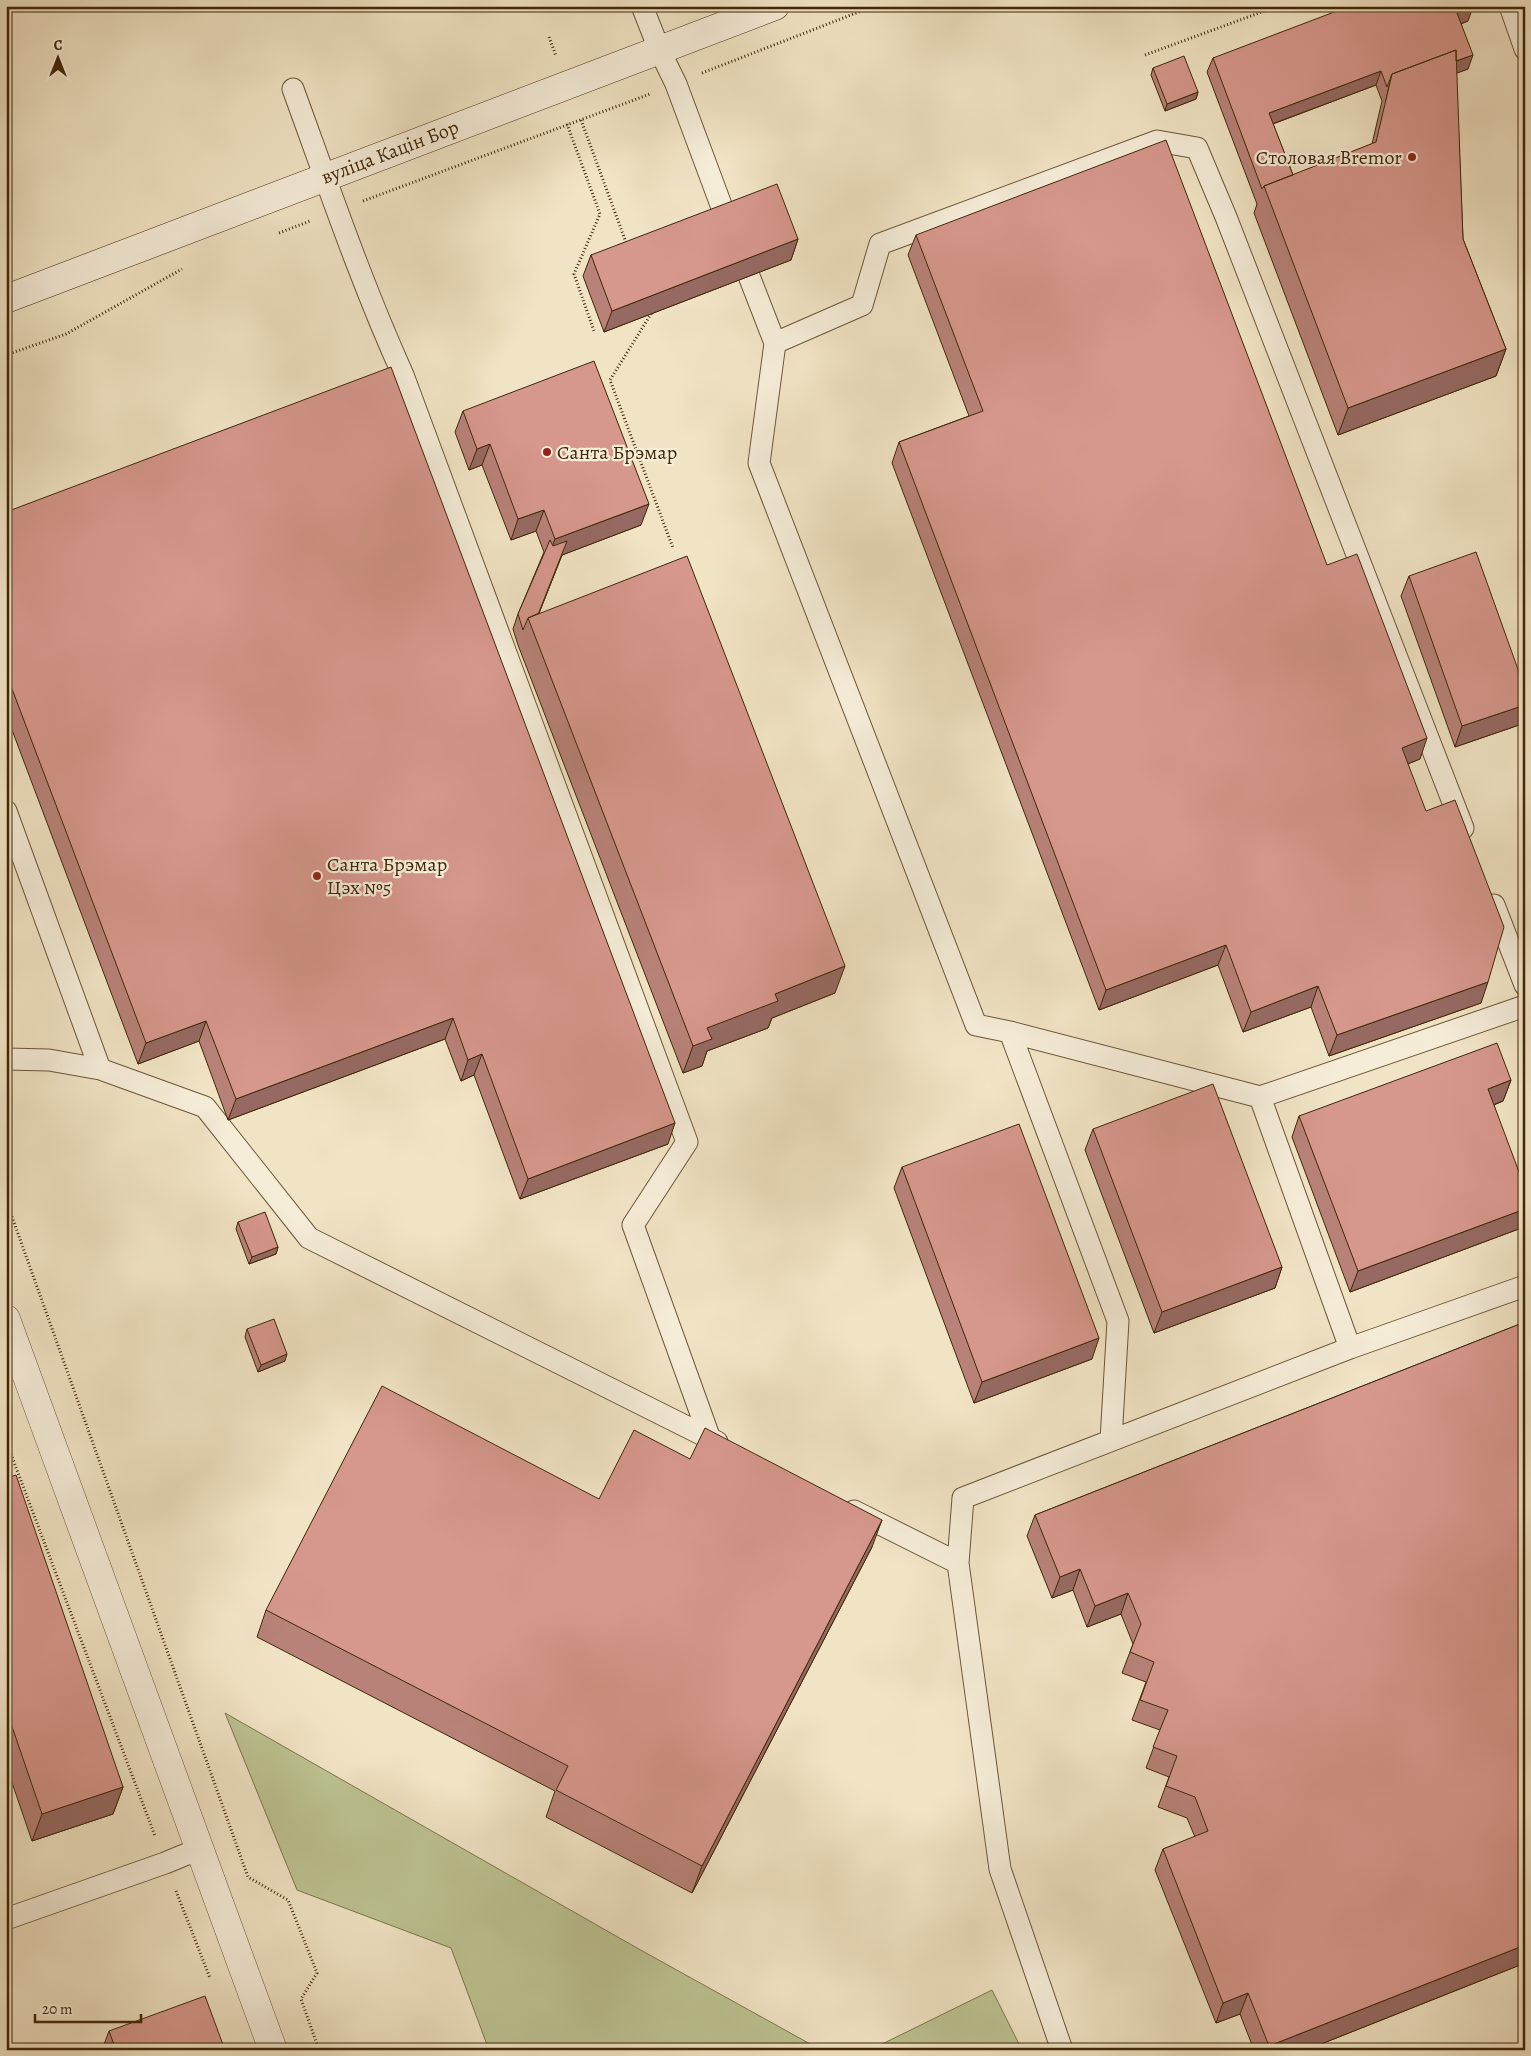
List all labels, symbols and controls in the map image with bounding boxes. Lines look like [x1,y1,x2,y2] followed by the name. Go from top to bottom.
[32,32,82,82] north arrow
[54,36,63,55] text: С
[317,113,463,191] street label: вуліца Кацін Бор
[1256,144,1402,171] place label: Столовая Bremor
[1406,151,1418,163] marker: Столовая Bremor
[557,439,677,466] place label: Санта Брэмар
[541,446,553,458] marker: Санта Брэмар
[327,851,447,901] place label: Санта Брэмар Цэх №5
[311,870,323,882] marker: Санта Брэмар Цэх №5
[35,1991,141,2023] scale bar
[42,1999,73,2019] text: 20 m

